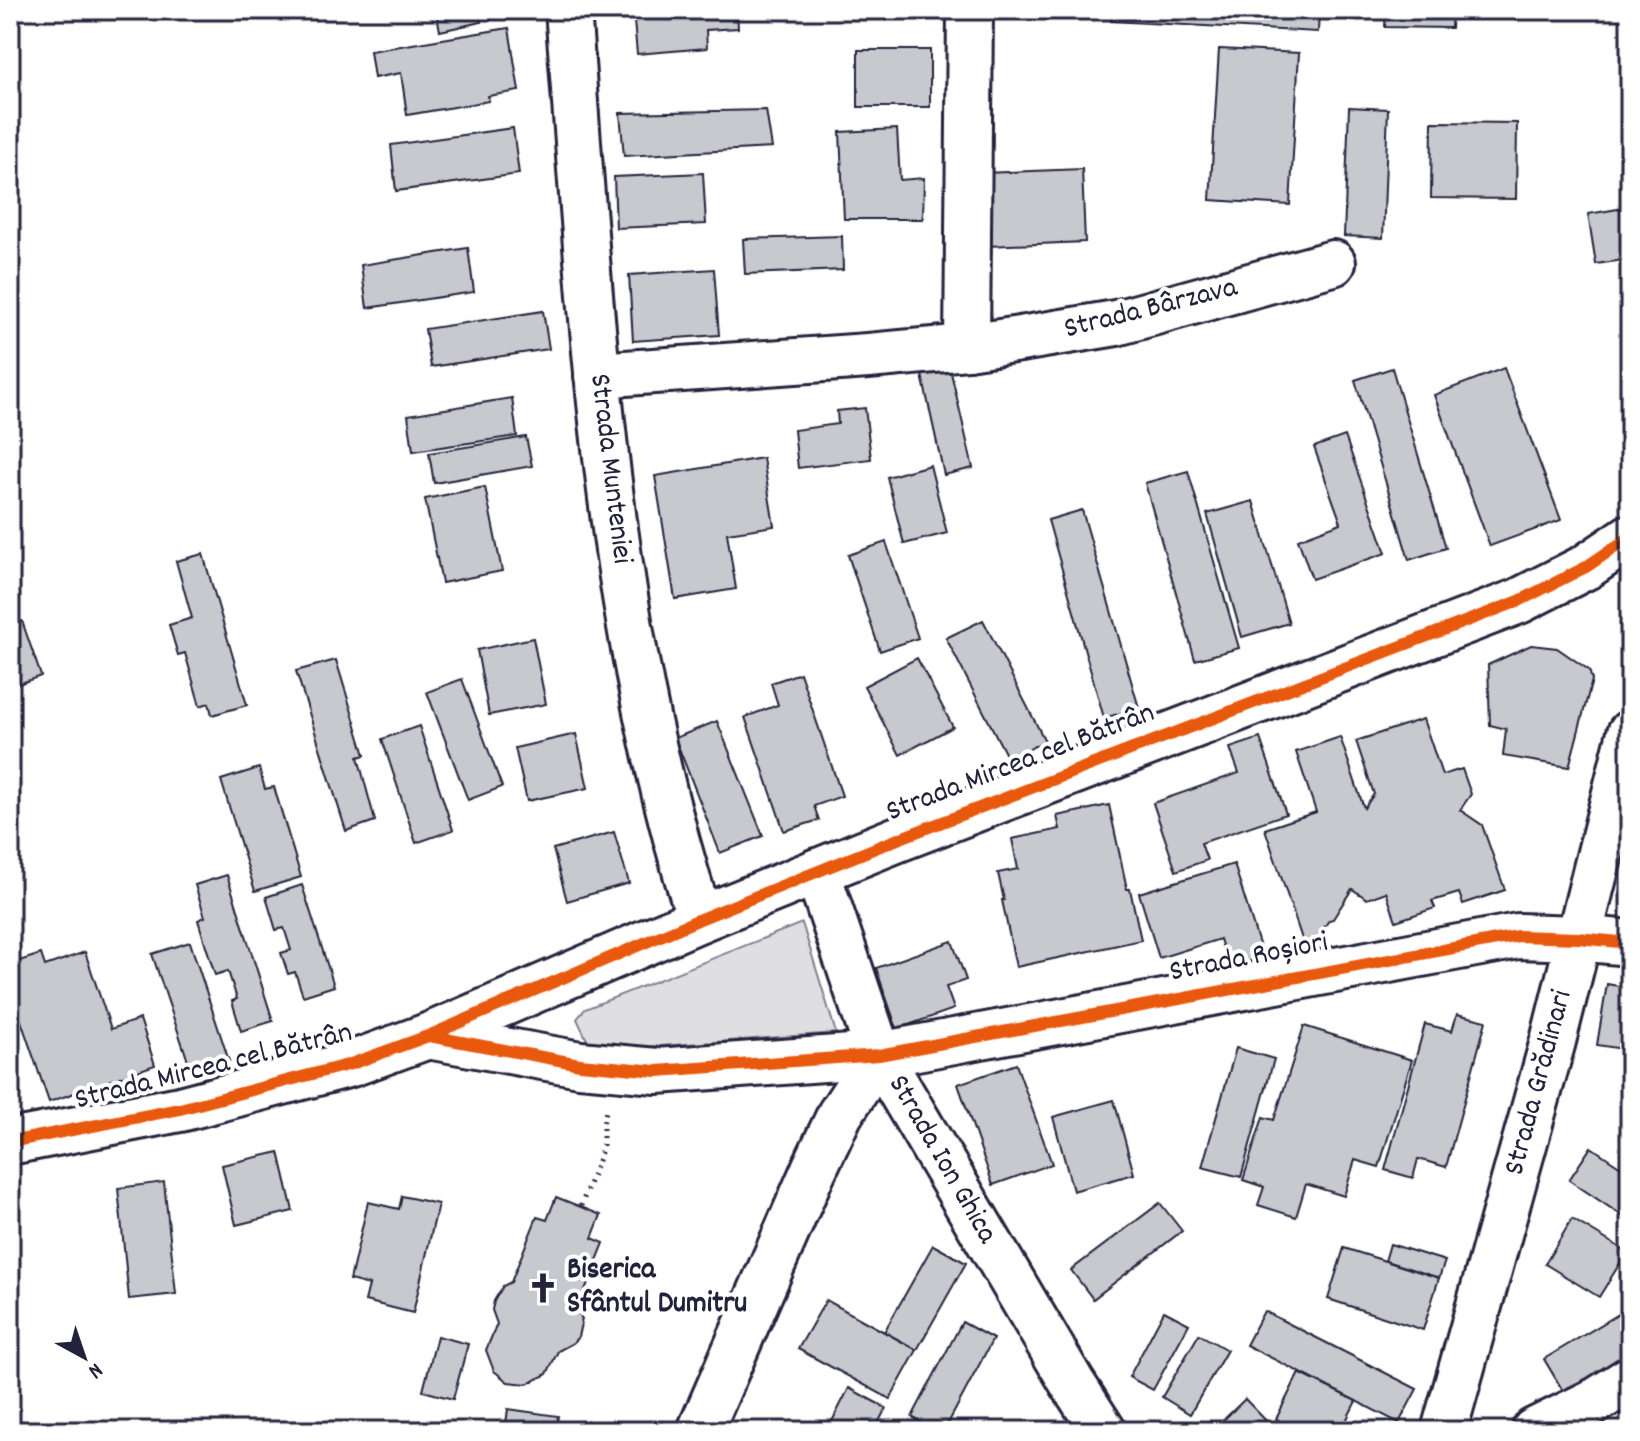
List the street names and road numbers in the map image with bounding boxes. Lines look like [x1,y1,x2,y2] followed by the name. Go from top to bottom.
[1060,268,1243,352] street label: Strada Bârzava
[576,371,642,567] street label: Strada Munteniei
[881,693,1161,835] street label: Strada Mircea cel Bătrân
[1166,923,1332,995] street label: Strada Roșiori
[1495,986,1585,1180] street label: Strada Grădinari
[71,1013,357,1123] street label: Strada Mircea cel Bătrân
[875,1068,1007,1253] street label: Strada Ion Ghica

